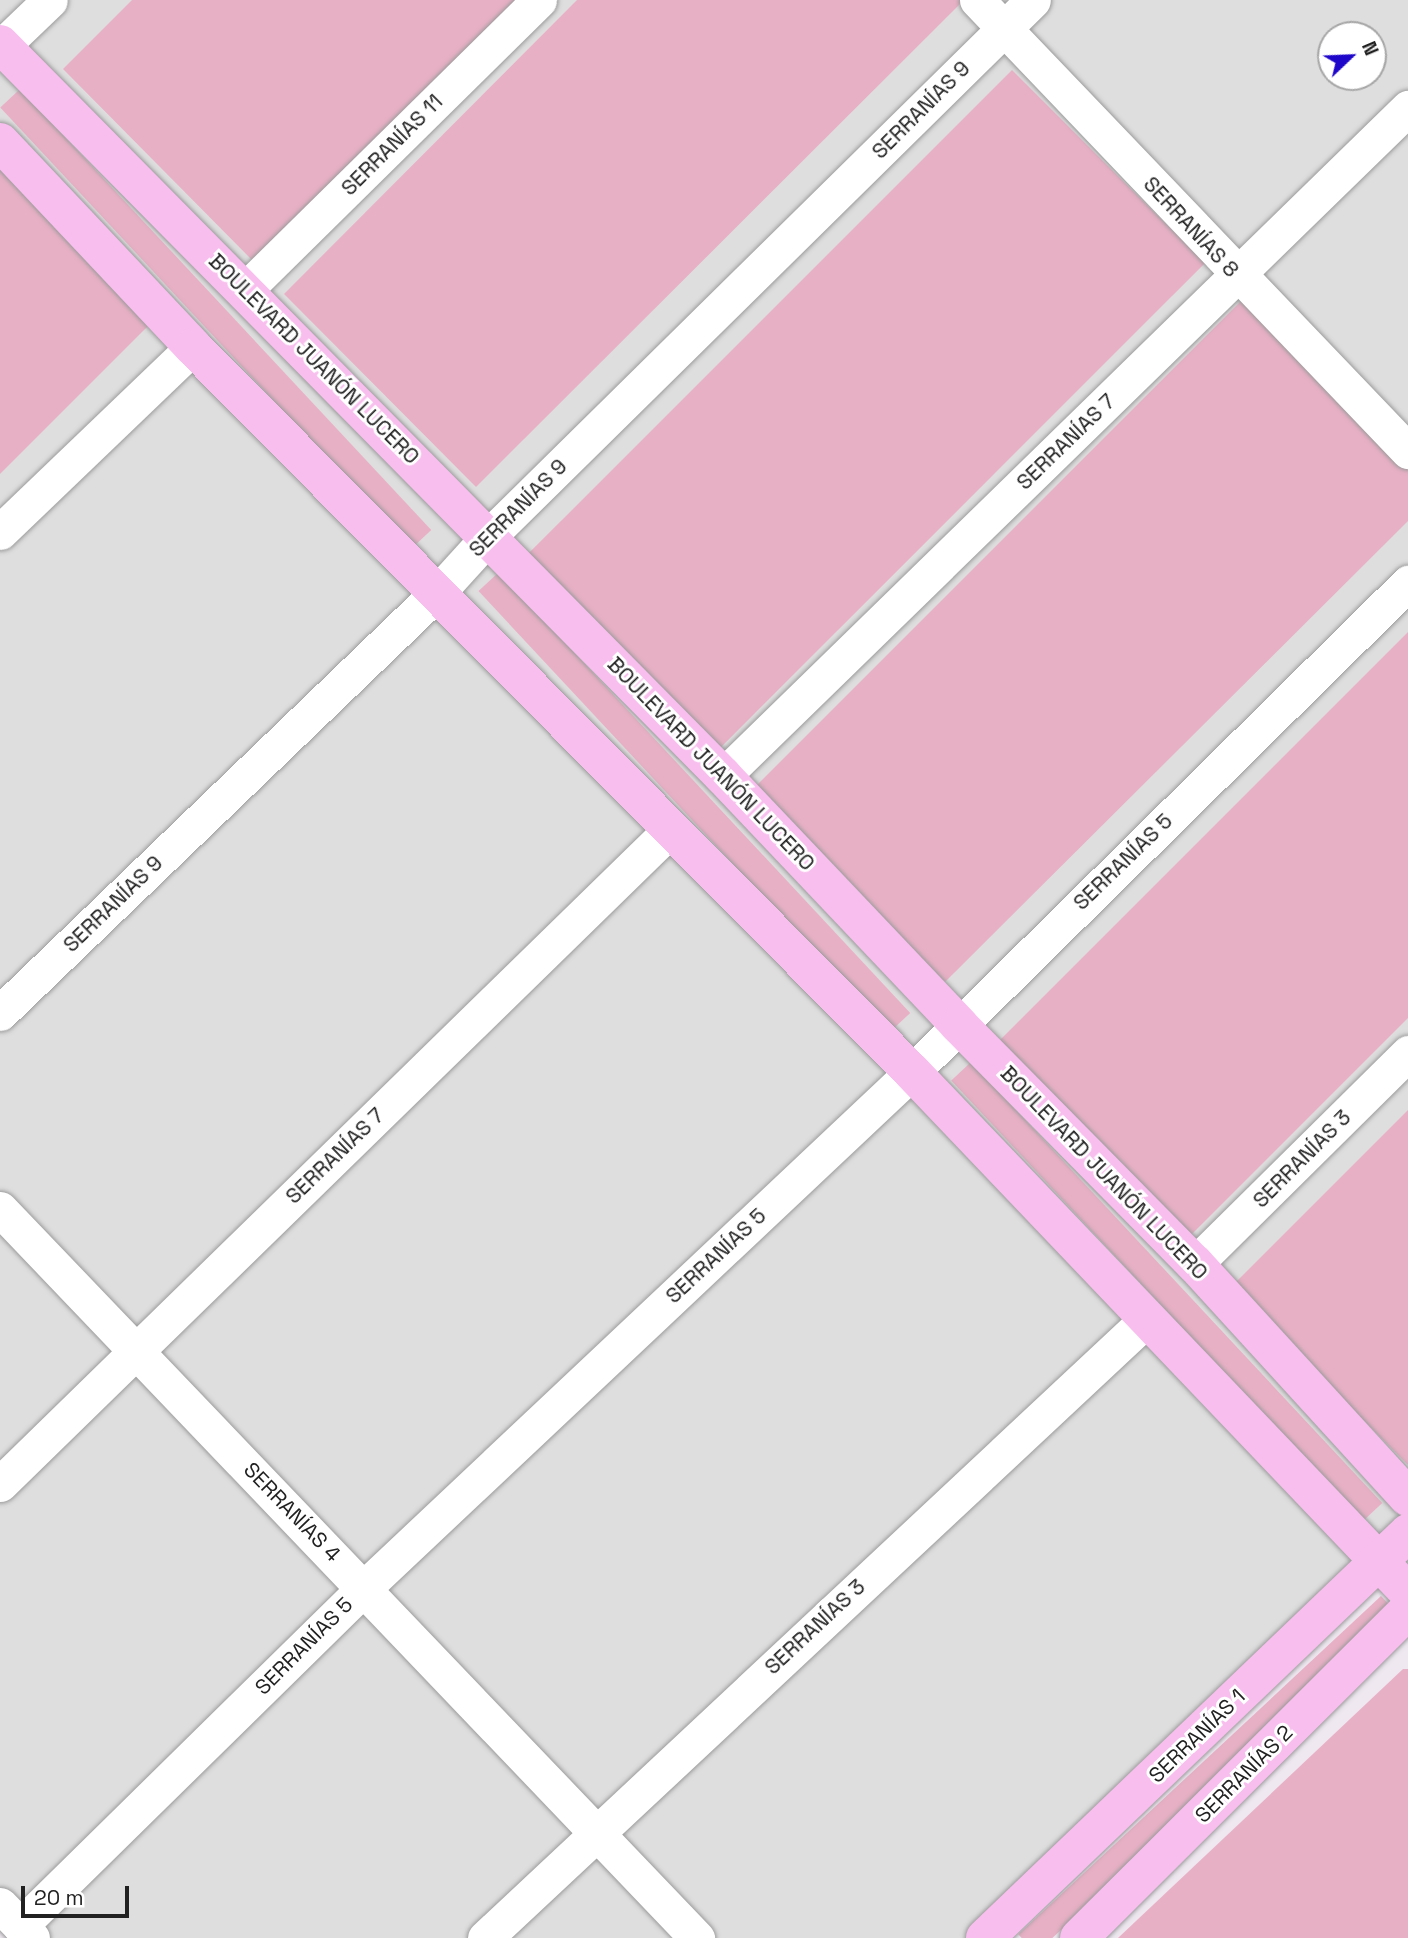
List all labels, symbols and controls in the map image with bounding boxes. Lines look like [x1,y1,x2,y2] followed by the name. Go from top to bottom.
[1317,21,1387,91] north arrow
[1356,38,1384,59] text: N
[867,56,975,164] street label: SERRANÍAS 9
[336,89,448,201] street label: SERRANÍAS 11
[1138,172,1244,282] street label: SERRANÍAS 8
[203,248,425,470] street label: BOULEVARD JUANÓN LUCERO
[1012,389,1120,495] street label: SERRANÍAS 7
[464,454,572,562] street label: SERRANÍAS 9
[602,652,820,876] street label: BOULEVARD JUANÓN LUCERO
[1068,809,1178,915] street label: SERRANÍAS 5
[58,851,168,957] street label: SERRANÍAS 9
[995,1061,1213,1285] street label: BOULEVARD JUANÓN LUCERO
[281,1103,389,1209] street label: SERRANÍAS 7
[1248,1105,1356,1213] street label: SERRANÍAS 3
[661,1203,771,1309] street label: SERRANÍAS 5
[238,1457,346,1567] street label: SERRANÍAS 4
[760,1574,870,1680] street label: SERRANÍAS 3
[250,1592,358,1700] street label: SERRANÍAS 5
[1144,1684,1250,1788] street label: SERRANÍAS 1
[1190,1720,1298,1828] street label: SERRANÍAS 2
[24,1871,133,1915] scale bar
[34,1884,84,1911] text: 20 m

